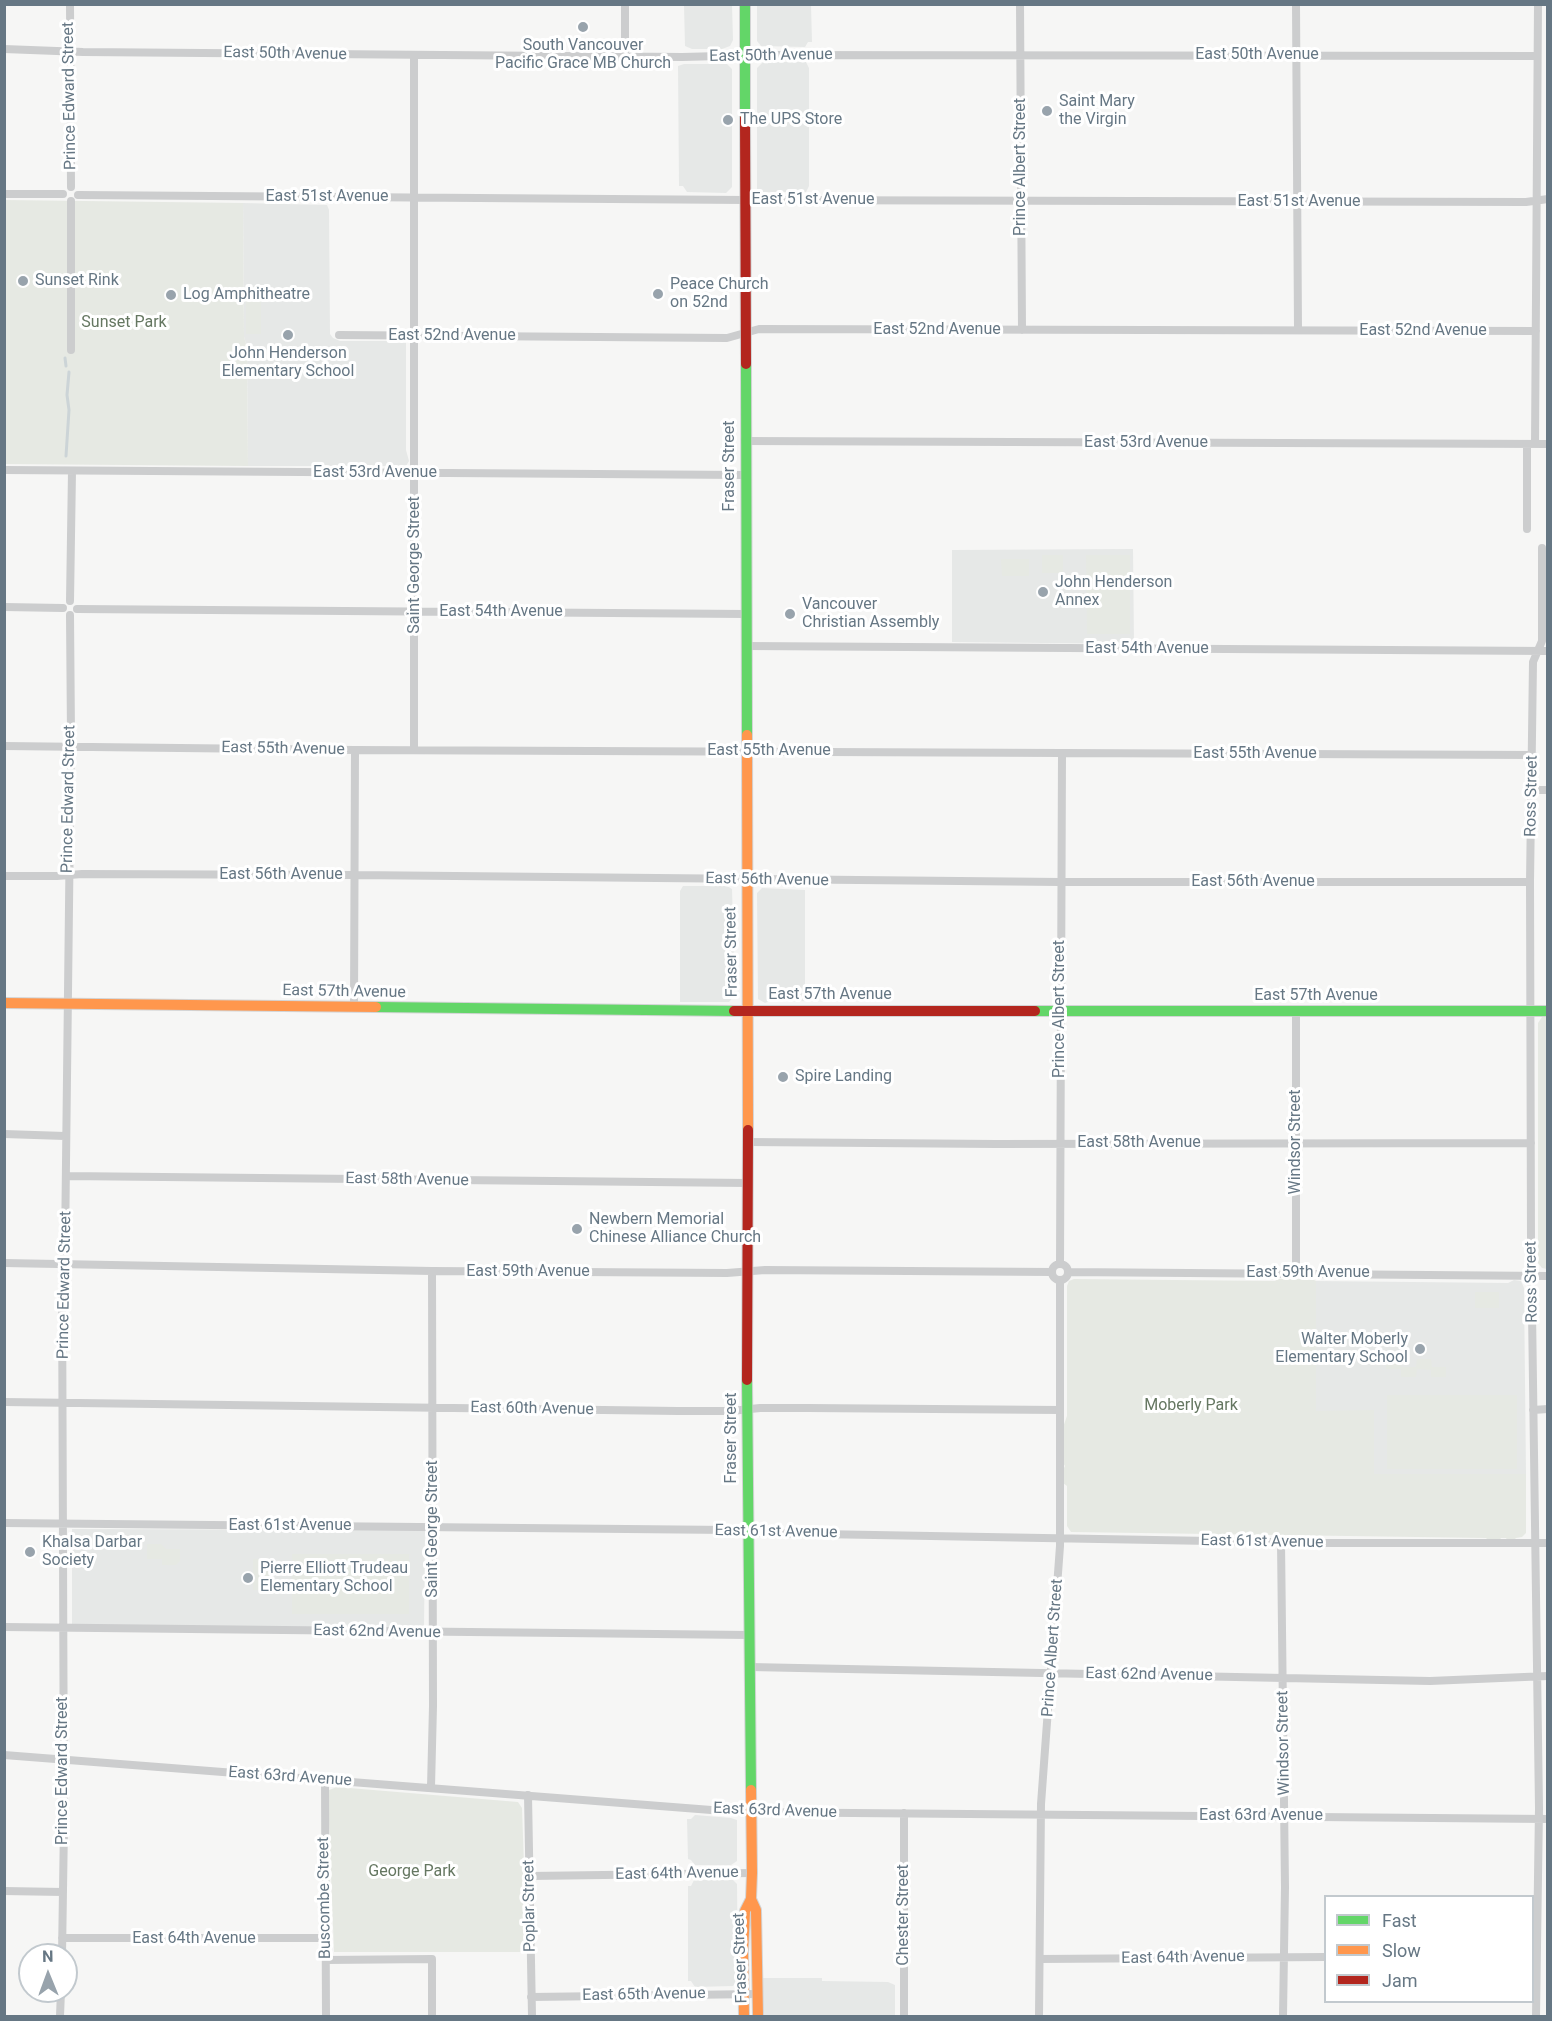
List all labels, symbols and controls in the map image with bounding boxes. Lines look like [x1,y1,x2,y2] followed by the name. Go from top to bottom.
[576,20,590,34] marker: South Vancouver Pacific Grace MB Church
[59,22,81,170] street label: Prince Edward Street
[495,36,671,74] place label: South Vancouver Pacific Grace MB Church
[223,43,347,65] street label: East 50th Avenue
[709,45,833,67] street label: East 50th Avenue
[1195,45,1319,65] street label: East 50th Avenue
[1059,92,1135,130] place label: Saint Mary the Virgin
[1011,98,1031,236] street label: Prince Albert Street
[1040,104,1054,118] marker: Saint Mary the Virgin
[740,110,842,130] place label: The UPS Store
[721,113,735,127] marker: The UPS Store
[265,187,389,207] street label: East 51st Avenue
[751,190,875,210] street label: East 51st Avenue
[1237,192,1361,212] street label: East 51st Avenue
[35,271,119,291] place label: Sunset Rink
[16,274,30,288] marker: Sunset Rink
[670,275,769,313] place label: Peace Church on 52nd
[183,285,310,305] place label: Log Amphitheatre
[651,287,665,301] marker: Peace Church on 52nd
[164,288,178,302] marker: Log Amphitheatre
[81,313,167,333] park label: Sunset Park
[873,320,1001,340] street label: East 52nd Avenue
[1359,321,1487,341] street label: East 52nd Avenue
[388,326,516,346] street label: East 52nd Avenue
[281,328,295,342] marker: John Henderson Elementary School
[222,344,354,382] place label: John Henderson Elementary School
[720,421,740,511] street label: Fraser Street
[1084,433,1208,453] street label: East 53rd Avenue
[313,463,437,483] street label: East 53rd Avenue
[405,496,425,634] street label: Saint George Street
[1055,573,1172,611] place label: John Henderson Annex
[1036,585,1050,599] marker: John Henderson Annex
[802,595,939,633] place label: Vancouver Christian Assembly
[439,602,563,622] street label: East 54th Avenue
[783,607,797,621] marker: Vancouver Christian Assembly
[1085,639,1209,659] street label: East 54th Avenue
[58,725,80,873] street label: Prince Edward Street
[221,738,345,760] street label: East 55th Avenue
[707,741,831,761] street label: East 55th Avenue
[1193,744,1317,764] street label: East 55th Avenue
[1522,755,1542,837] street label: Ross Street
[219,865,343,885] street label: East 56th Avenue
[705,869,829,891] street label: East 56th Avenue
[1191,872,1315,892] street label: East 56th Avenue
[722,906,742,998] street label: Fraser Street
[1050,940,1070,1078] street label: Prince Albert Street
[282,981,406,1003] street label: East 57th Avenue
[768,985,892,1005] street label: East 57th Avenue
[1254,986,1378,1006] street label: East 57th Avenue
[795,1067,892,1087] place label: Spire Landing
[776,1070,790,1084] marker: Spire Landing
[1286,1090,1306,1194] street label: Windsor Street
[1077,1133,1201,1153] street label: East 58th Avenue
[345,1169,469,1191] street label: East 58th Avenue
[589,1210,761,1248] place label: Newbern Memorial Chinese Alliance Church
[54,1211,76,1359] street label: Prince Edward Street
[570,1222,584,1236] marker: Newbern Memorial Chinese Alliance Church
[1522,1241,1542,1323] street label: Ross Street
[466,1262,590,1282] street label: East 59th Avenue
[1246,1263,1370,1283] street label: East 59th Avenue
[1275,1330,1408,1368] place label: Walter Moberly Elementary School
[1413,1342,1427,1356] marker: Walter Moberly Elementary School
[722,1393,742,1483] street label: Fraser Street
[1144,1396,1238,1416] park label: Moberly Park
[470,1398,594,1420] street label: East 60th Avenue
[423,1460,443,1598] street label: Saint George Street
[228,1516,352,1536] street label: East 61st Avenue
[714,1521,838,1543] street label: East 61st Avenue
[1200,1531,1324,1553] street label: East 61st Avenue
[42,1533,142,1571] place label: Khalsa Darbar Society
[23,1545,37,1559] marker: Khalsa Darbar Society
[260,1559,408,1597] place label: Pierre Elliott Trudeau Elementary School
[241,1571,255,1585] marker: Pierre Elliott Trudeau Elementary School
[1039,1578,1067,1718] street label: Prince Albert Street
[313,1621,441,1643] street label: East 62nd Avenue
[1085,1664,1213,1686] street label: East 62nd Avenue
[1273,1690,1295,1796] street label: Windsor Street
[53,1697,73,1845] street label: Prince Edward Street
[228,1763,352,1791] street label: East 63rd Avenue
[713,1799,837,1823] street label: East 63rd Avenue
[1199,1806,1323,1826] street label: East 63rd Avenue
[314,1837,336,1959] street label: Buscombe Street
[520,1860,540,1952] street label: Poplar Street
[368,1862,456,1882] park label: George Park
[615,1863,739,1885] street label: East 64th Avenue
[894,1864,914,1966] street label: Chester Street
[1324,1895,1534,2003] legend
[1382,1910,1417,1931] text: Fast
[730,1912,752,2004] street label: Fraser Street
[132,1929,256,1949] street label: East 64th Avenue
[1382,1940,1421,1961] text: Slow
[18,1943,78,2003] north arrow
[42,1947,54,1966] text: N
[1121,1947,1245,1969] street label: East 64th Avenue
[1382,1970,1418,1991] text: Jam
[582,1984,706,2006] street label: East 65th Avenue

